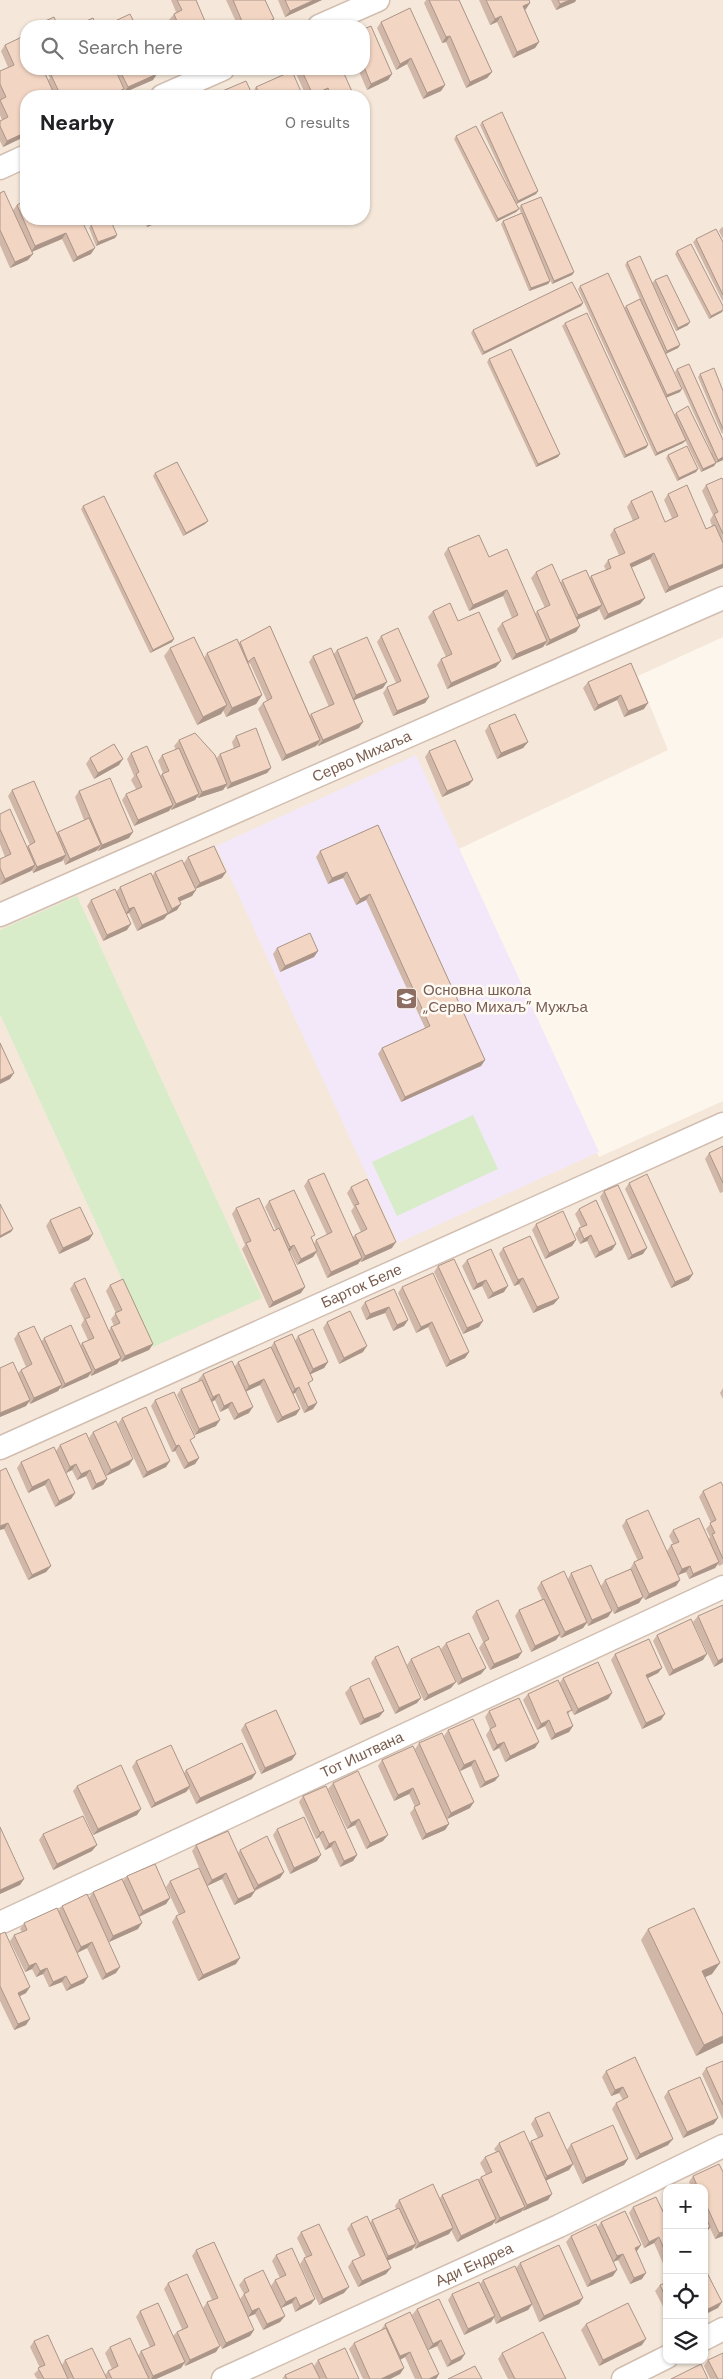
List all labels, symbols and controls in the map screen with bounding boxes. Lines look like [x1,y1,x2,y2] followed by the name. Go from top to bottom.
[20,20,370,75] search box
[38,34,66,62] icon: search
[78,35,183,60] text: Search here
[40,109,114,137] text: Nearby
[285,112,350,133] text: 0 results
[309,726,415,787] street label: Серво Михаља
[423,980,588,1017] place label: Основна школа „Серво Михаљ” Мужља
[395,987,419,1011] school or university icon: Основна школа „Серво Михаљ” Мужља
[318,1259,405,1313] street label: Барток Беле
[317,1727,407,1783] street label: Тот Иштвана
[663,2184,708,2364] map controls
[663,2184,708,2229] button: +
[663,2229,708,2274] button: −
[432,2238,517,2291] street label: Ади Ендреа
[663,2274,708,2319] button: locate
[663,2319,708,2364] button: layers

